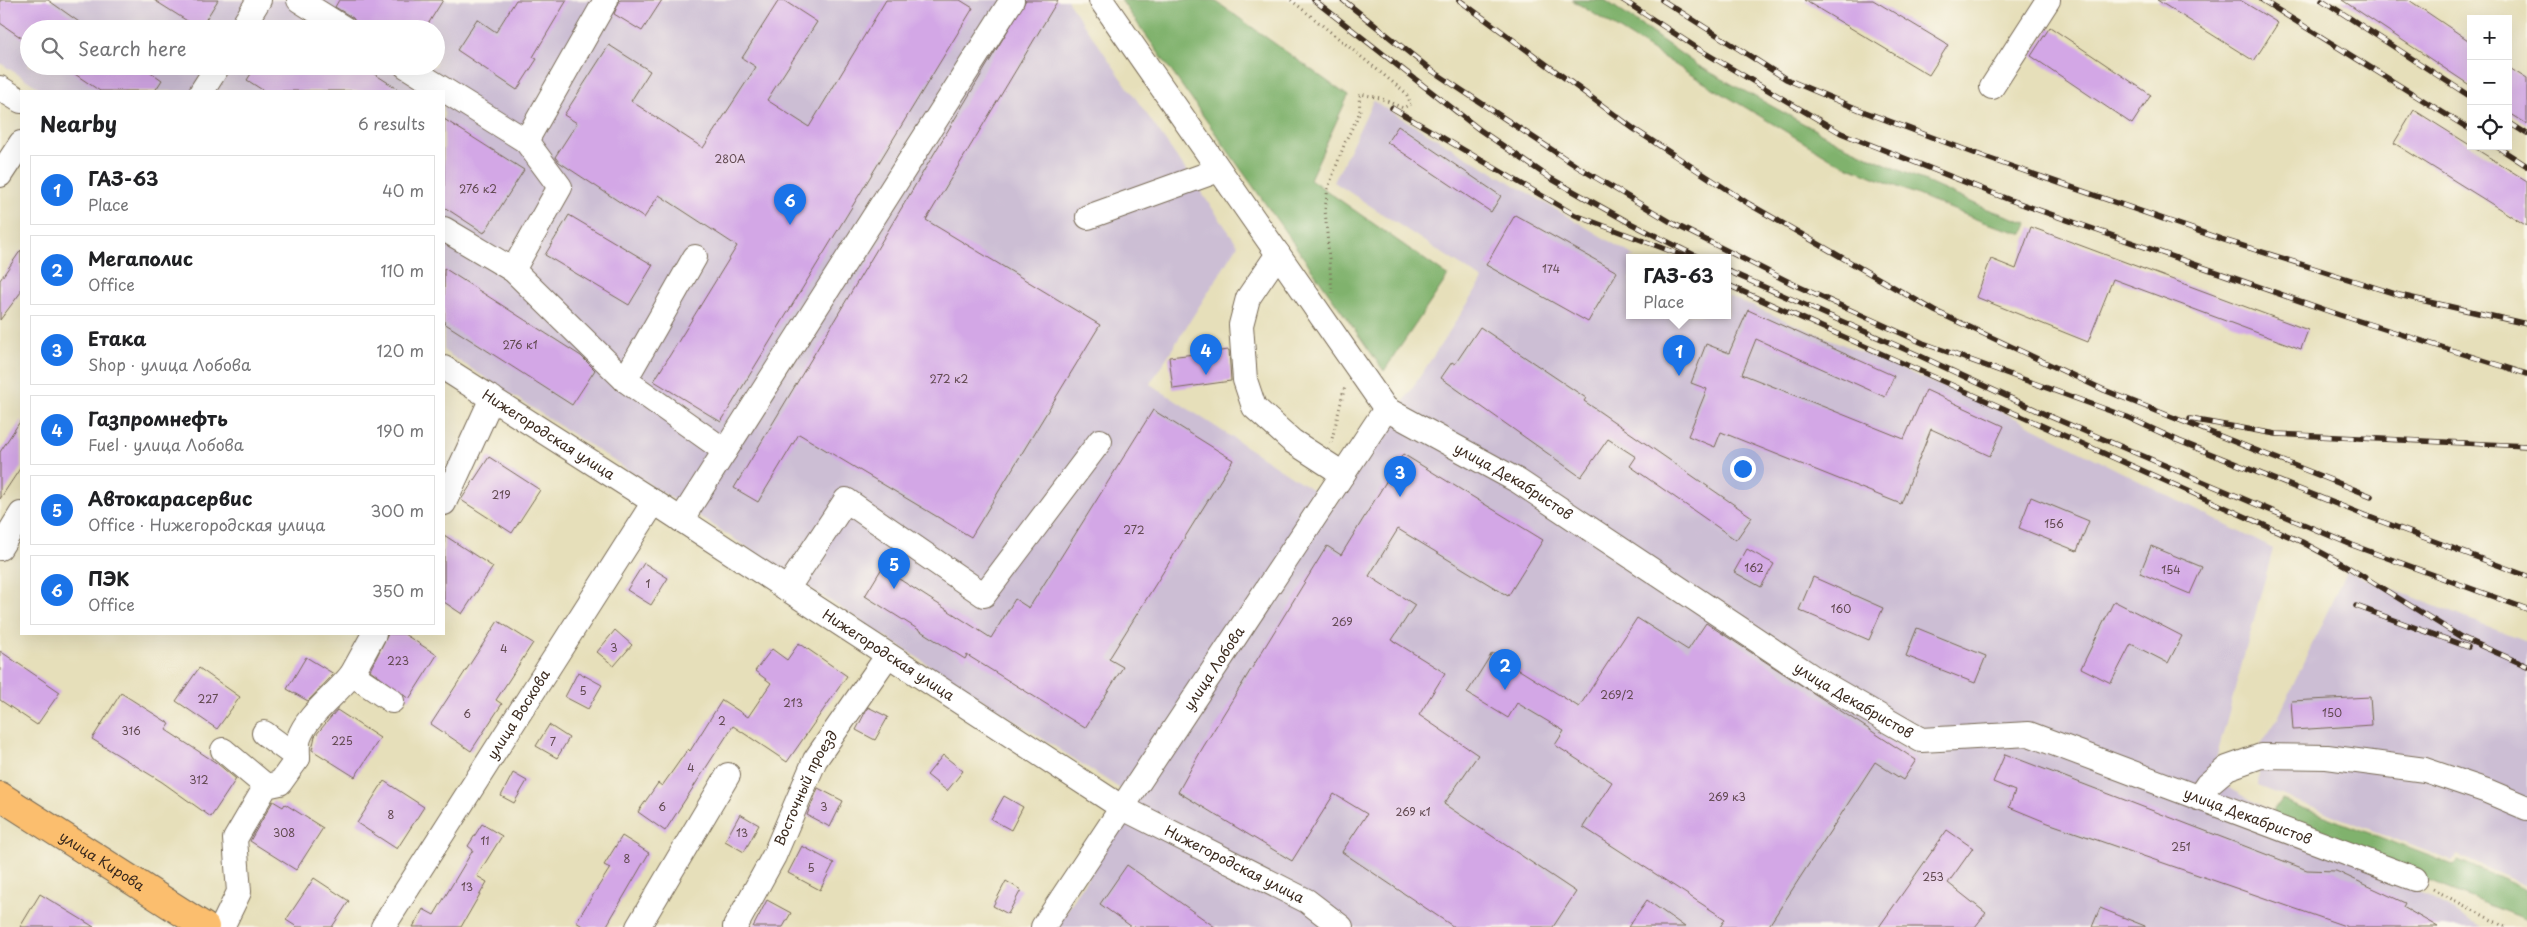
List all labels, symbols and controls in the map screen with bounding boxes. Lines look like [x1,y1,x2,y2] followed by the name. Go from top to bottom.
[2467,15,2512,150] map controls
[2467,15,2512,60] button: +
[20,20,445,75] search box
[38,34,66,62] icon: search
[78,34,187,62] text: Search here
[2467,60,2512,105] button: −
[2467,105,2512,150] button: locate
[40,107,117,139] text: Nearby
[358,111,425,135] text: 6 results
[714,150,746,167] house number: 280А
[88,164,158,192] text: ГАЗ-63
[53,178,61,202] text: 1
[382,178,424,202] text: 40 m
[459,180,497,197] house number: 276 к2
[774,184,806,225] pin: 6
[88,192,129,216] text: Place
[88,244,193,272] text: Мегаполис
[1626,254,1731,319] popup
[51,258,63,282] text: 2
[381,258,424,282] text: 110 m
[1542,260,1560,277] house number: 174
[1643,261,1714,289] text: ГАЗ-63
[88,272,135,296] text: Office
[1643,289,1684,313] text: Place
[88,324,147,352] text: Етака
[1190,334,1222,375] pin: 4
[1663,335,1695,376] pin: 1
[502,336,538,353] house number: 276 к1
[52,338,62,362] text: 3
[377,338,424,362] text: 120 m
[88,352,251,376] text: Shop · улица Лобова
[930,370,969,387] house number: 272 к2
[478,384,619,485] street label: Нижегородская улица
[88,404,228,432] text: Газпромнефть
[52,418,62,442] text: 4
[376,418,424,442] text: 190 m
[88,432,244,456] text: Fuel · улица Лобова
[1451,437,1577,525] street label: улица Декабристов
[1384,456,1416,497] pin: 3
[1730,456,1756,482] your location
[88,484,252,512] text: Автокарасервис
[491,486,511,503] house number: 219
[52,498,62,522] text: 5
[370,498,424,522] text: 300 m
[88,512,325,536] text: Office · Нижегородская улица
[2044,515,2064,532] house number: 156
[1123,521,1145,538] house number: 272
[878,548,910,589] pin: 5
[1744,559,1764,576] house number: 162
[2161,561,2181,578] house number: 154
[88,564,129,592] text: ПЭК
[646,575,651,592] house number: 1
[51,578,63,602] text: 6
[372,578,424,602] text: 350 m
[88,592,135,616] text: Office
[1831,600,1851,617] house number: 160
[818,604,959,706] street label: Нижегородская улица
[1331,613,1353,630] house number: 269
[1178,622,1249,714] street label: улица Лобова
[610,639,618,656] house number: 3
[500,640,508,657] house number: 4
[1489,649,1521,690] pin: 2
[387,652,409,669] house number: 223
[1790,657,1917,743] street label: улица Декабристов
[481,665,555,763] street label: улица Воскова
[579,682,587,699] house number: 5
[1600,686,1634,703] house number: 269/2
[198,690,218,707] house number: 227
[783,694,803,711] house number: 213
[2322,704,2342,721] house number: 150
[463,705,471,722] house number: 6
[718,712,726,729] house number: 2
[121,722,141,739] house number: 316
[769,726,843,849] street label: Восточный проезд
[331,732,353,749] house number: 225
[550,733,556,750] house number: 7
[687,759,695,776] house number: 4
[189,771,209,788] house number: 312
[2181,782,2315,849] street label: улица Декабристов
[1708,788,1746,805] house number: 269 к3
[658,798,666,815] house number: 6
[820,798,828,815] house number: 3
[1395,803,1431,820] house number: 269 к1
[388,806,395,823] house number: 8
[1161,820,1308,908] street label: Нижегородская улица
[273,824,295,841] house number: 308
[736,824,748,841] house number: 13
[55,826,149,896] street label: улица Кирова
[480,832,490,849] house number: 11
[2171,838,2191,855] house number: 251
[624,850,631,867] house number: 8
[807,859,815,876] house number: 5
[1922,868,1944,885] house number: 253
[461,878,473,895] house number: 13

